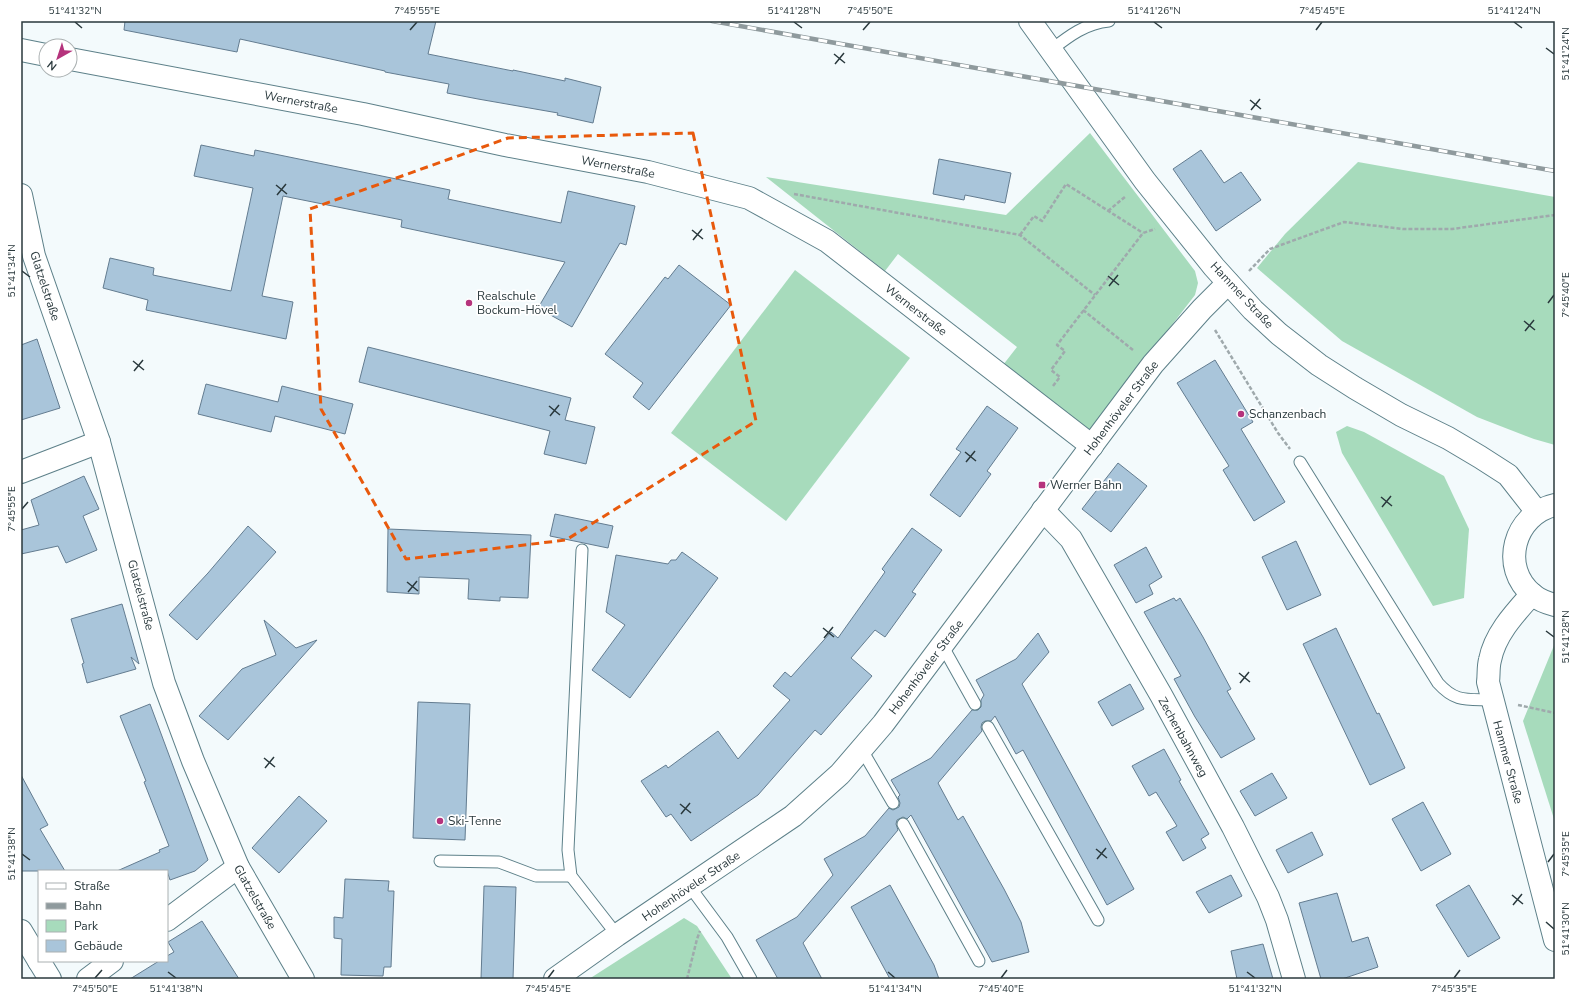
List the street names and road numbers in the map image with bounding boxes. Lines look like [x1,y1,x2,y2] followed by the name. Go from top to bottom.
[263,87,339,117] street label: Wernerstraße
[580,152,656,182] street label: Wernerstraße
[26,249,64,323] street label: Glatzelstraße
[1207,258,1277,332] street label: Hammer Straße
[882,281,950,339] street label: Wernerstraße
[1080,357,1162,459] street label: Hohenhöveler Straße
[124,558,158,632] street label: Glatzelstraße
[885,616,967,718] street label: Hohenhöveler Straße
[1154,694,1212,780] street label: Zechenbahnweg
[1489,719,1527,805] street label: Hammer Straße
[639,847,743,925] street label: Hohenhöveler Straße
[230,862,280,932] street label: Glatzelstraße

